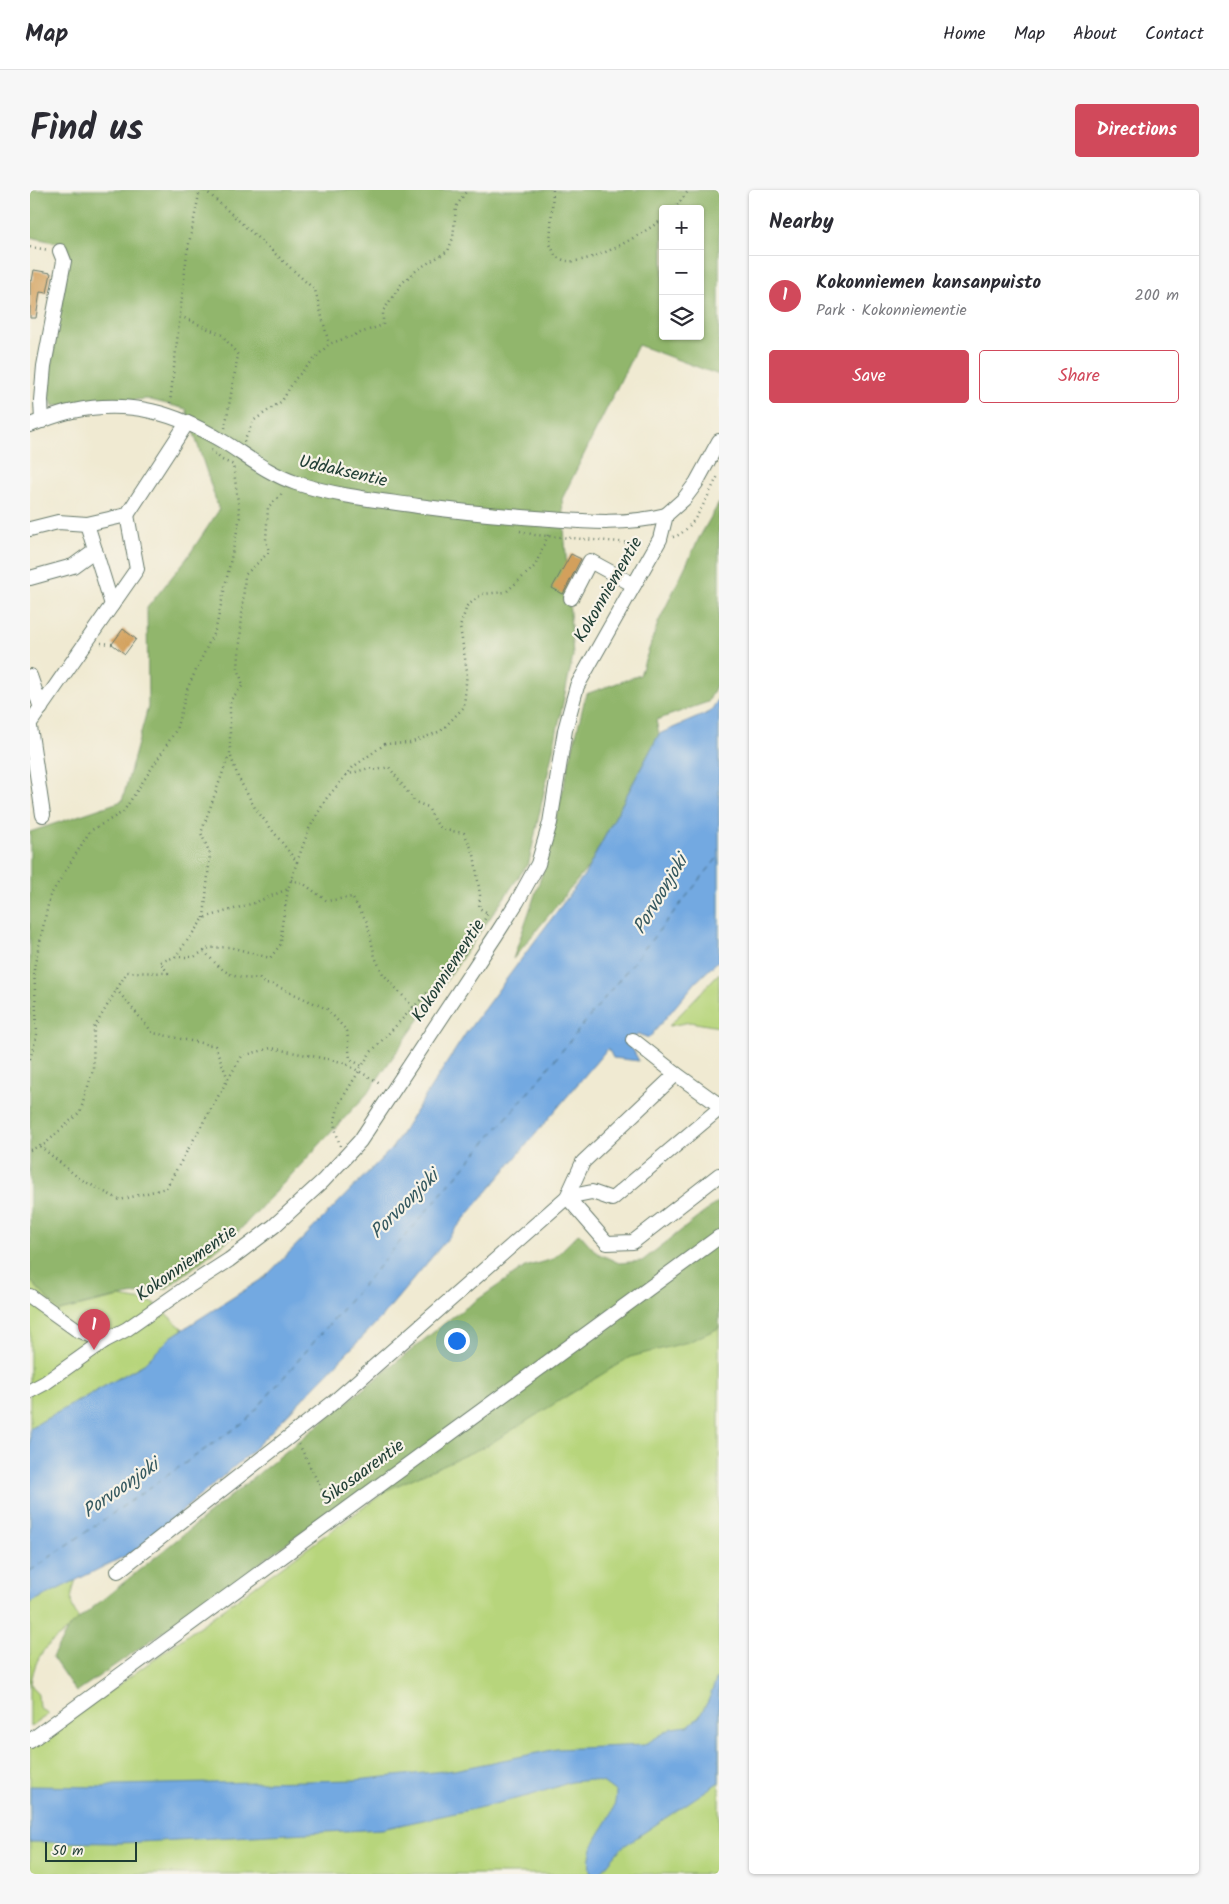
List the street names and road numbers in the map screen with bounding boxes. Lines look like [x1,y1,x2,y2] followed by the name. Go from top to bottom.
[296,448,390,496] street label: Uddaksentie
[567,532,651,648] street label: Kokonniementie
[405,913,493,1029] street label: Kokonniementie
[130,1218,244,1310] street label: Kokonniementie
[315,1432,411,1514] street label: Sikosaarentie

